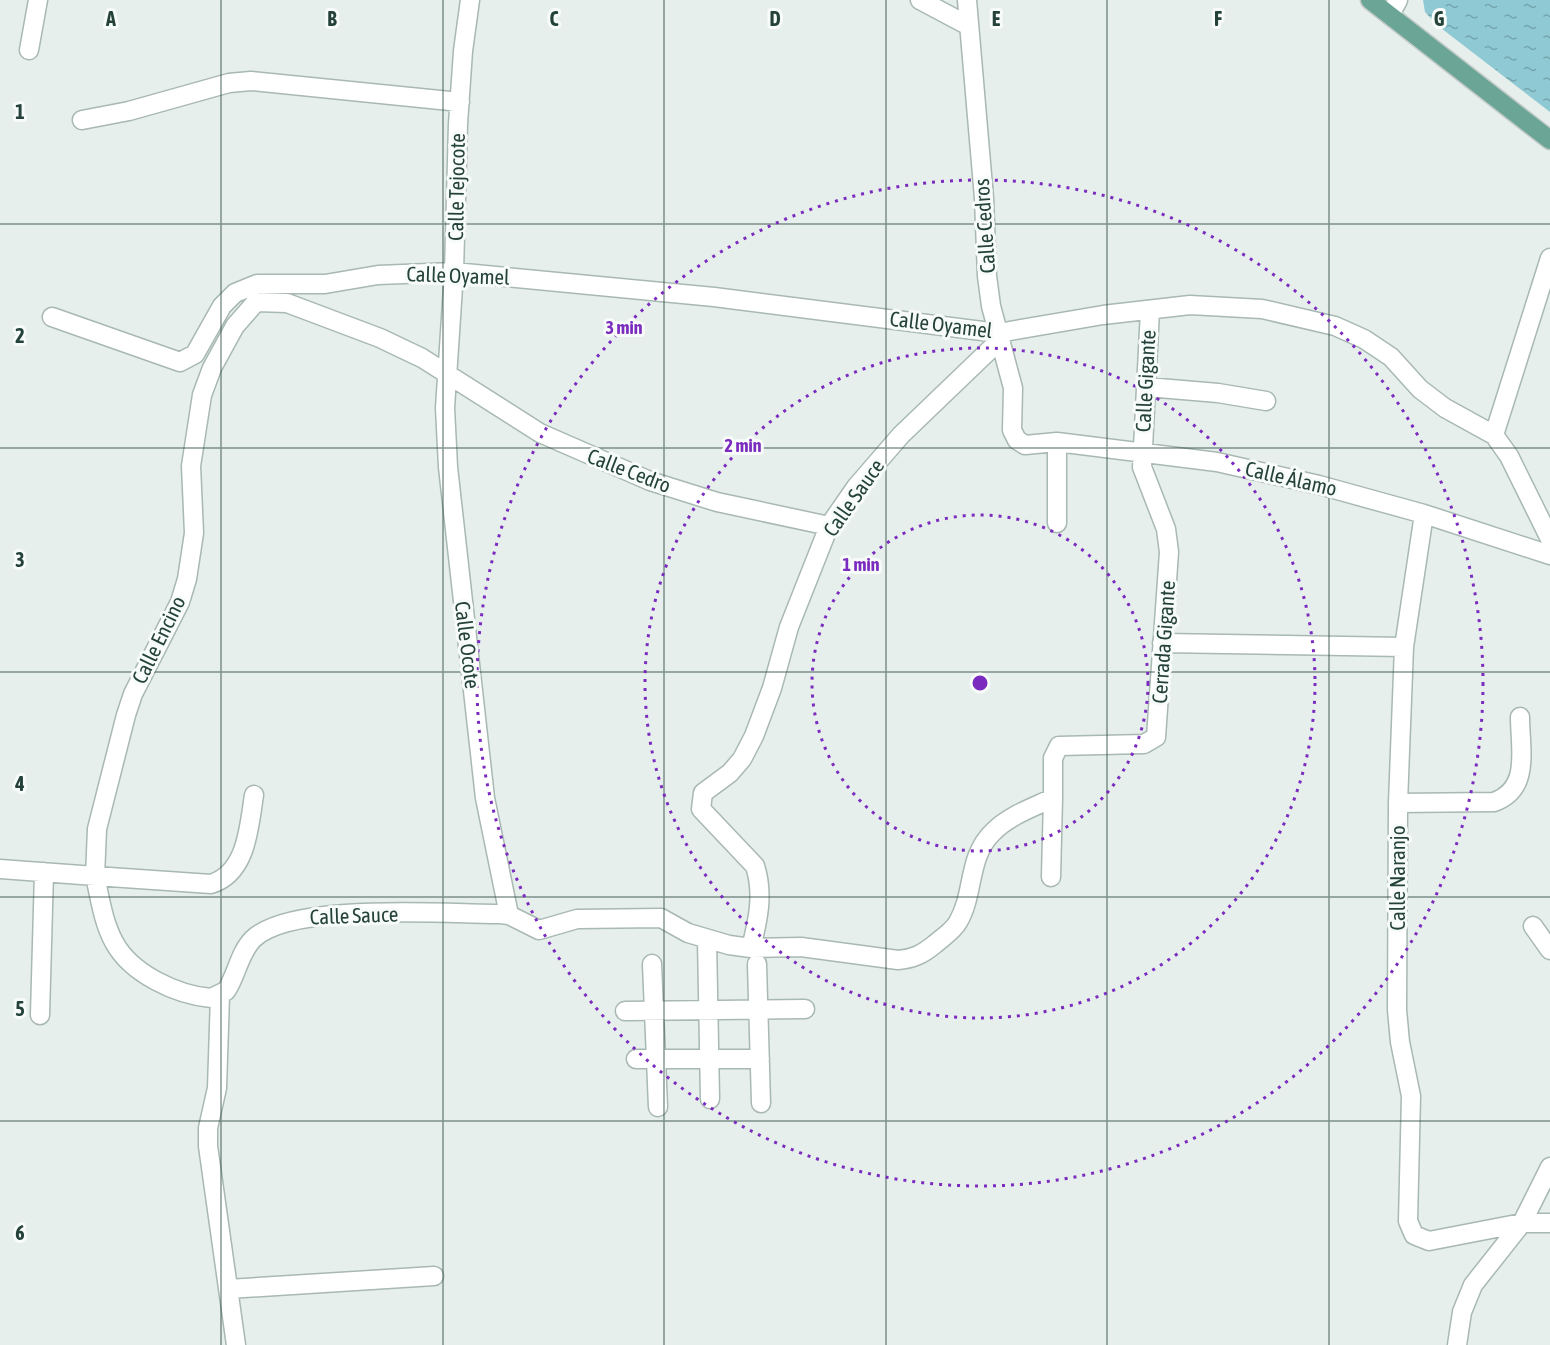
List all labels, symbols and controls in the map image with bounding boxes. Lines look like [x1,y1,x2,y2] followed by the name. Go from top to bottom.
[105,7,116,30] text: A
[327,7,337,30] text: B
[550,7,559,30] text: C
[769,7,781,30] text: D
[992,7,1001,30] text: E
[1214,7,1222,30] text: F
[1434,7,1445,30] text: G
[15,100,25,123] text: 1
[443,133,469,241] street label: Calle Tejocote
[969,178,999,274] street label: Calle Cedros
[406,261,510,289] street label: Calle Oyamel
[888,306,994,342] street label: Calle Oyamel
[606,317,643,338] text: 3 min
[15,324,25,347] text: 2
[1130,329,1160,433] street label: Calle Gigante
[725,435,762,456] text: 2 min
[584,443,674,497] street label: Calle Cedro
[818,454,888,541] street label: Calle Sauce
[1243,456,1339,500] street label: Calle Álamo
[15,548,25,571] text: 3
[843,554,880,575] text: 1 min
[1147,580,1179,704] street label: Cerrada Gigante
[127,592,190,687] street label: Calle Encino
[451,600,485,690] street label: Calle Ocote
[970,673,990,693] centre of rings
[14,772,25,795] text: 4
[1385,825,1409,931] street label: Calle Naranjo
[309,901,399,929] street label: Calle Sauce
[15,997,25,1020] text: 5
[15,1221,25,1244] text: 6

